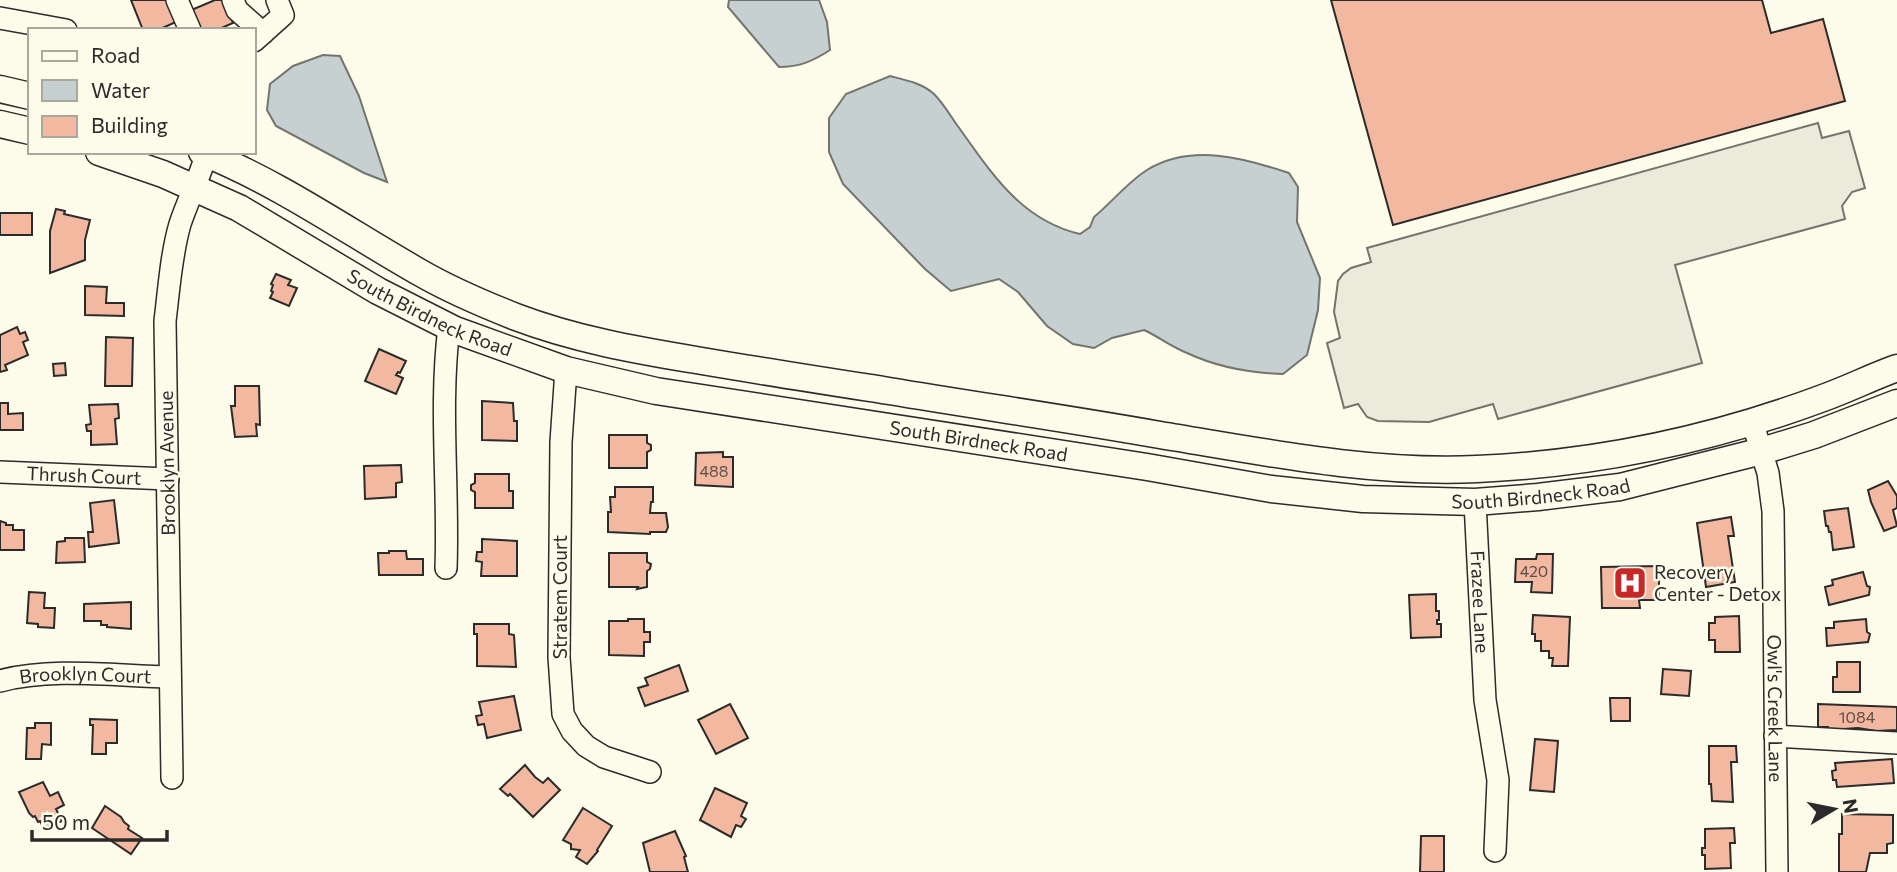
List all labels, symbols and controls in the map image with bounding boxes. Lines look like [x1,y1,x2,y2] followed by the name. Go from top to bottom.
[28,28,256,154] legend
[91,42,140,67] text: Road
[91,77,150,102] text: Water
[91,112,168,137] text: Building
[344,263,515,361] street label: South Birdneck Road
[154,390,179,536] street label: Brooklyn Avenue
[888,415,1069,466] street label: South Birdneck Road
[26,461,142,489] street label: Thrush Court
[699,461,729,480] house number: 488
[1451,473,1632,513] street label: South Birdneck Road
[548,535,571,659] street label: Stratem Court
[1466,550,1495,654] street label: Frazee Lane
[1654,560,1781,605] place label: Recovery Center - Detox
[1520,561,1548,580] house number: 420
[1611,564,1649,602] hospital icon: Recovery Center - Detox
[1763,634,1788,782] street label: Owl's Creek Lane
[18,661,152,688] street label: Brooklyn Court
[1839,707,1876,726] house number: 1084
[1799,774,1869,844] north arrow
[1839,797,1864,815] text: N
[32,798,166,842] scale bar
[42,809,90,834] text: 50 m

